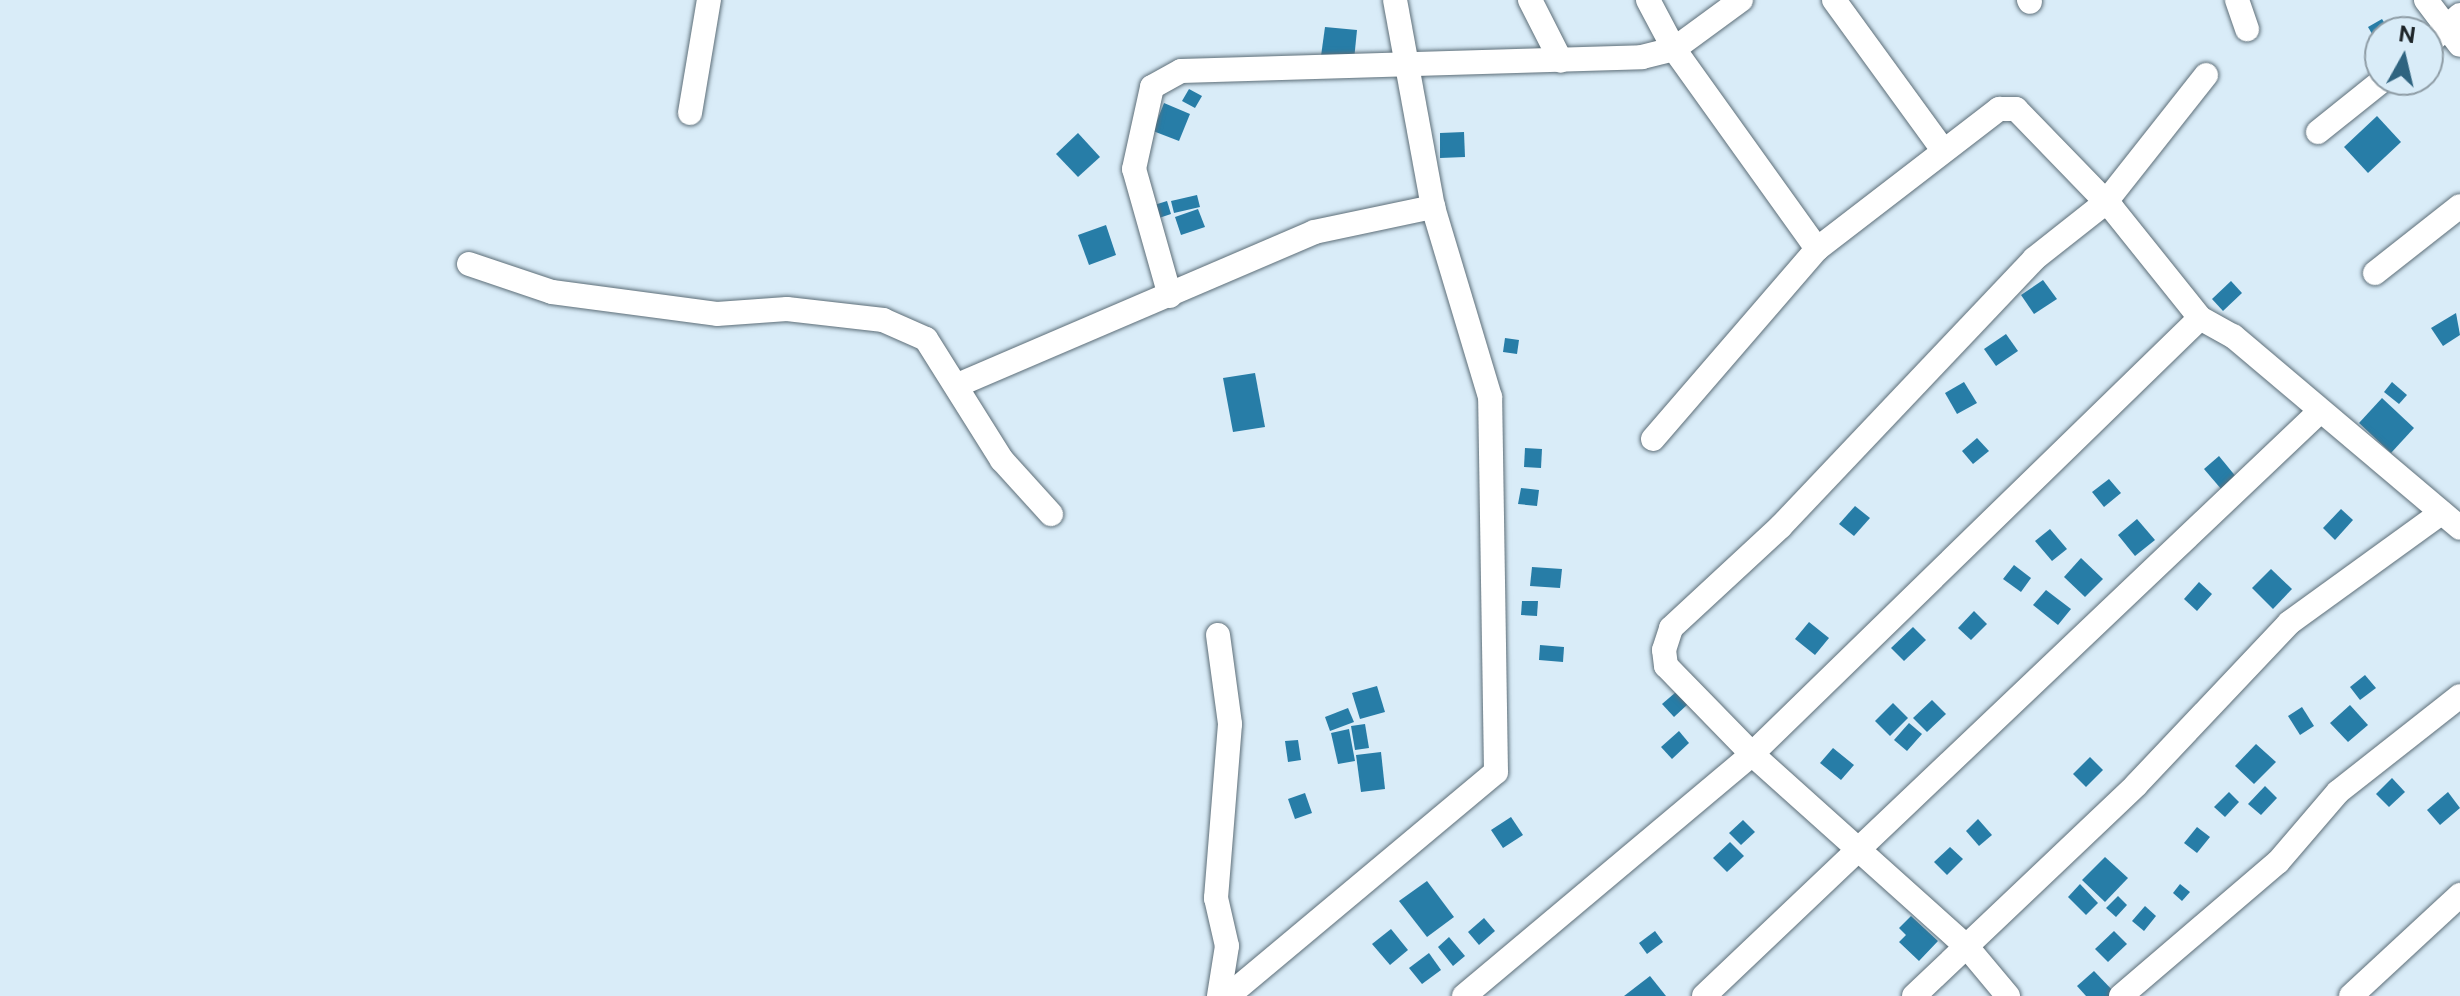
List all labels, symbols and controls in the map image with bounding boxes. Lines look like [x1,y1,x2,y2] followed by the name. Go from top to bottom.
[2364,16,2444,96] north arrow
[2397,20,2417,48] text: N

